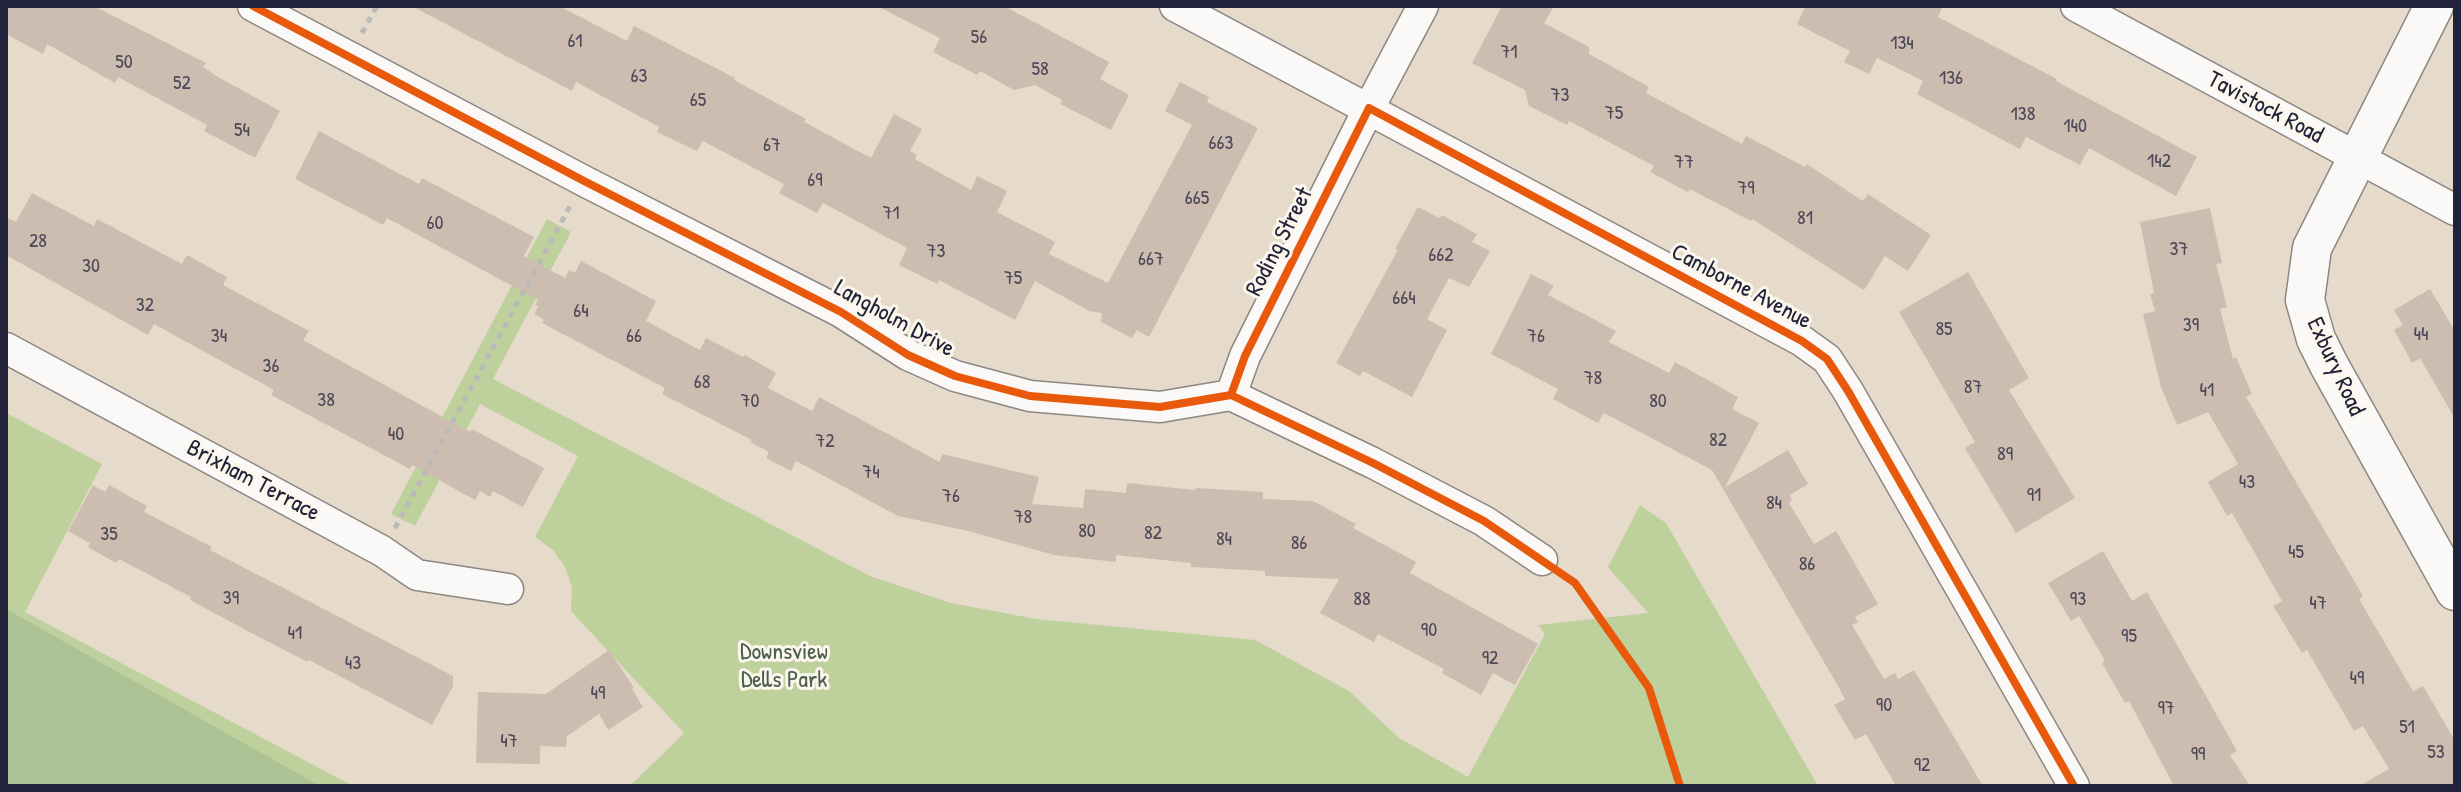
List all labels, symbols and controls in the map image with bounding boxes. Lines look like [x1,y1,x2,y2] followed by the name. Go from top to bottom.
[971,26,987,50] house number: 56
[567,30,583,54] house number: 61
[1890,32,1914,56] house number: 134
[1500,41,1518,65] house number: 71
[115,51,133,75] house number: 50
[1031,58,1049,82] house number: 58
[631,65,647,89] house number: 63
[2202,65,2328,151] street label: Tavistock Road
[1939,67,1963,91] house number: 136
[173,72,191,96] house number: 52
[1551,84,1569,108] house number: 73
[690,89,706,113] house number: 65
[1605,102,1623,126] house number: 75
[2011,103,2035,127] house number: 138
[2063,115,2087,139] house number: 140
[234,119,250,143] house number: 54
[1209,132,1233,156] house number: 663
[763,134,781,158] house number: 67
[2147,150,2171,174] house number: 142
[1674,151,1694,175] house number: 77
[807,169,823,193] house number: 69
[1737,177,1755,201] house number: 79
[1240,183,1320,301] street label: Roding Street
[1185,187,1209,211] house number: 665
[882,202,900,226] house number: 71
[1797,207,1813,231] house number: 81
[427,212,443,236] house number: 60
[29,230,47,254] house number: 28
[1666,238,1816,336] street label: Camborne Avenue
[2170,238,2188,262] house number: 37
[927,240,945,264] house number: 73
[1428,244,1454,268] house number: 662
[1138,248,1164,272] house number: 667
[82,255,100,279] house number: 30
[1004,267,1022,291] house number: 75
[829,274,959,364] street label: Langholm Drive
[1392,287,1416,311] house number: 664
[136,294,154,318] house number: 32
[573,300,589,324] house number: 64
[2300,313,2370,421] street label: Exbury Road
[2183,314,2199,338] house number: 39
[1935,318,1953,342] house number: 85
[2414,323,2428,347] house number: 44
[211,325,227,349] house number: 34
[626,325,642,349] house number: 66
[1527,325,1545,349] house number: 76
[263,355,279,379] house number: 36
[1584,367,1602,391] house number: 78
[694,371,710,395] house number: 68
[1964,376,1982,400] house number: 87
[2200,379,2214,403] house number: 41
[317,389,335,413] house number: 38
[741,390,759,414] house number: 70
[1649,390,1667,414] house number: 80
[388,423,404,447] house number: 40
[1709,429,1727,453] house number: 82
[815,430,835,454] house number: 72
[182,434,324,528] street label: Brixham Terrace
[1997,443,2013,467] house number: 89
[862,461,880,485] house number: 74
[2239,471,2255,495] house number: 43
[2027,484,2041,508] house number: 91
[942,485,960,509] house number: 76
[1766,492,1782,516] house number: 84
[1014,506,1032,530] house number: 78
[1078,520,1096,544] house number: 80
[1144,522,1162,546] house number: 82
[100,523,118,547] house number: 35
[1216,528,1232,552] house number: 84
[1291,532,1307,556] house number: 86
[2288,541,2304,565] house number: 45
[1799,553,1815,577] house number: 86
[223,587,239,611] house number: 39
[1353,588,1371,612] house number: 88
[2070,588,2086,612] house number: 93
[2309,592,2327,616] house number: 47
[1421,619,1437,643] house number: 90
[288,622,302,646] house number: 41
[2121,625,2137,649] house number: 95
[740,639,828,695] park label: Downsview Dells Park
[1482,647,1498,671] house number: 92
[345,652,361,676] house number: 43
[2350,667,2364,691] house number: 49
[591,682,605,706] house number: 49
[1876,694,1892,718] house number: 90
[2157,697,2175,721] house number: 97
[2399,716,2415,740] house number: 51
[500,730,518,754] house number: 47
[2427,741,2445,765] house number: 53
[2191,743,2205,767] house number: 99
[1914,754,1930,778] house number: 92

